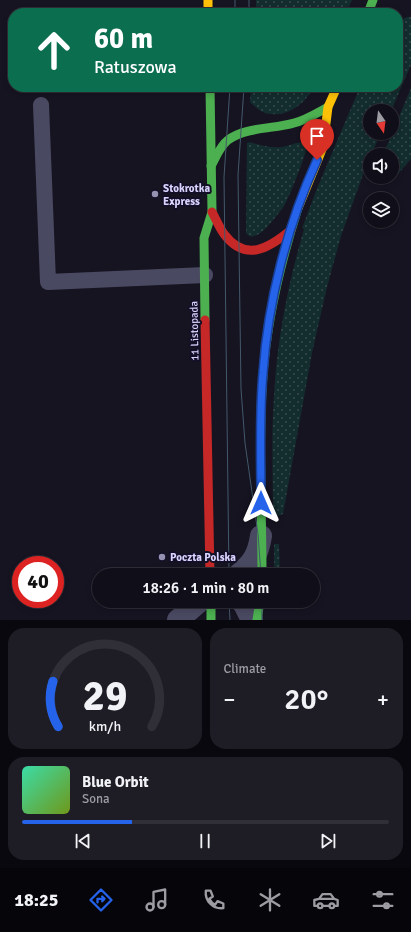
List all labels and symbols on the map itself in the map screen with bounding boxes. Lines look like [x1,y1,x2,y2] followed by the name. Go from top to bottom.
[363,104,399,140] north arrow
[300,119,334,160] pin
[163,182,210,208] place label: Stokrotka Express
[150,189,160,199] marker: Stokrotka Express
[187,301,202,361] street label: 11 Listopada
[240,482,282,524] position arrow
[170,551,236,564] place label: Poczta Polska
[157,552,167,562] marker: Poczta Polska
[12,556,64,608] speed limit sign: 40

